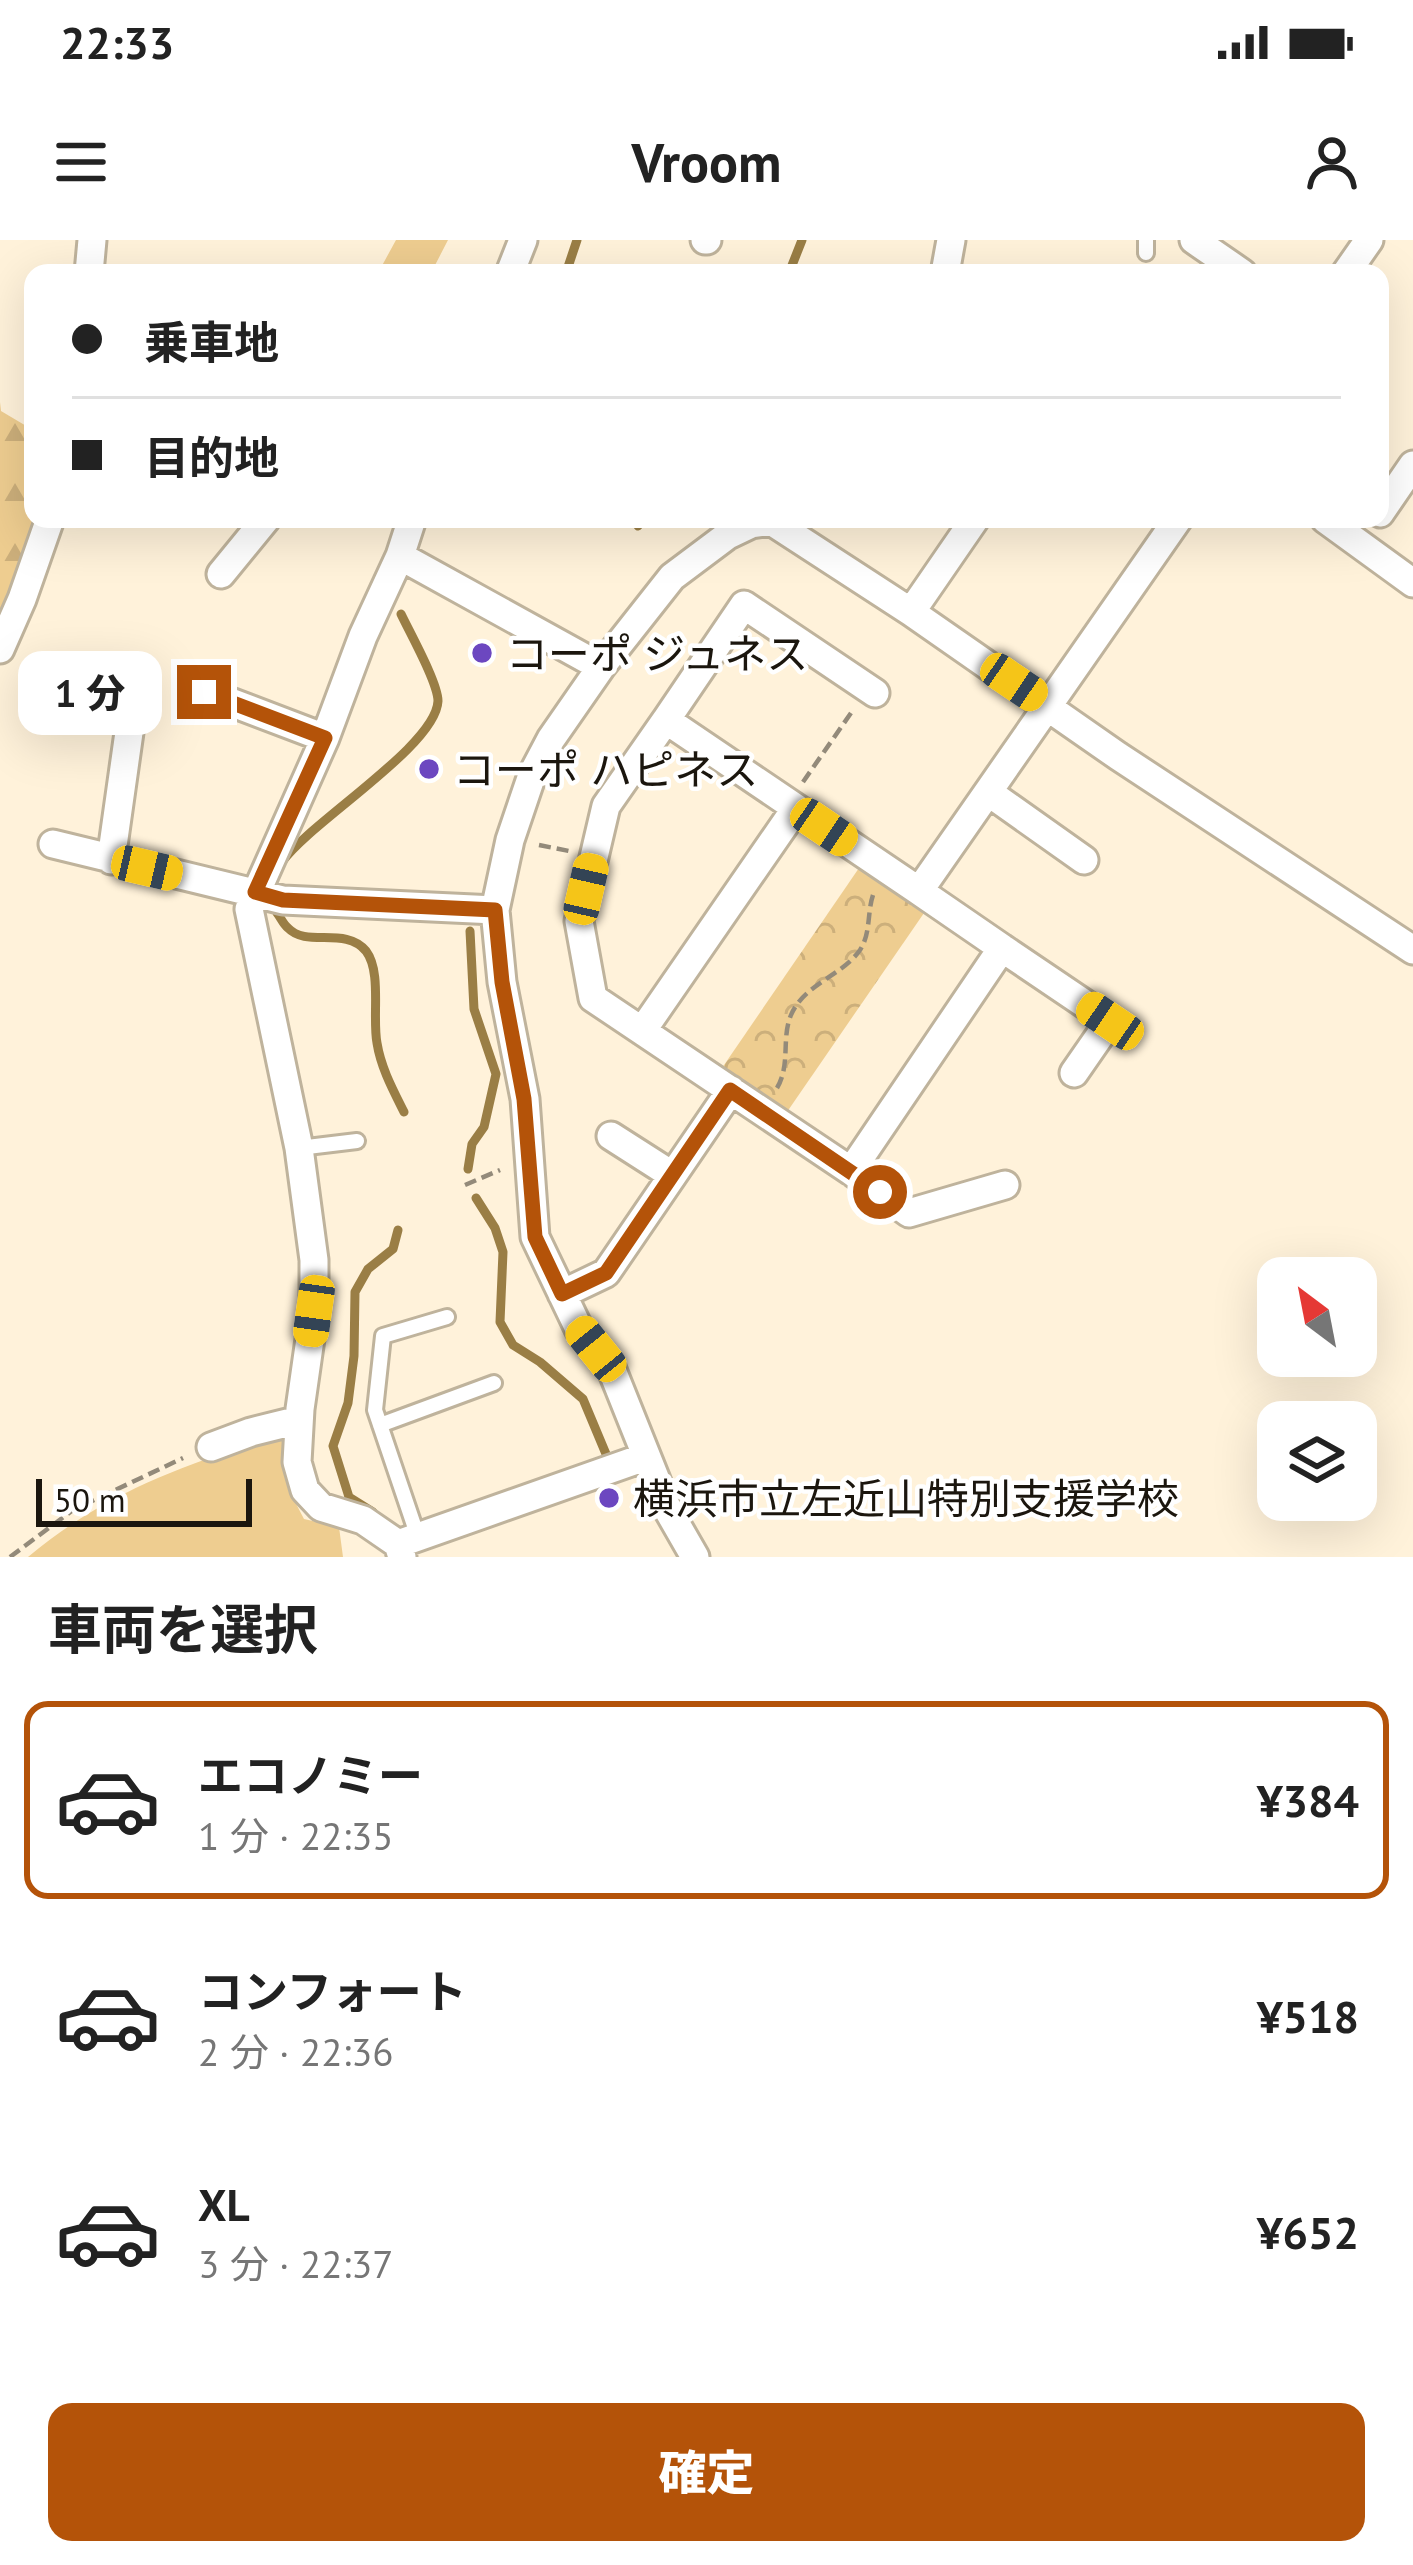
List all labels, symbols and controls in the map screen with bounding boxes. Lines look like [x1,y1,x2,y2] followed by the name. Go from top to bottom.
[60,13,174,71] text: 22:33
[632,127,781,197] text: Vroom
[48,129,114,195] icon: menu
[1299,129,1365,195] icon: person
[144,313,279,371] text: 乗車地
[144,428,279,486] text: 目的地
[506,626,808,681] place label: コーポ ジュネス
[469,640,495,666] marker: コーポ ジュネス
[974,647,1054,717] car
[18,650,162,734] callout: 1 分
[177,665,231,719] route end
[55,667,125,718] text: 1 分
[453,742,758,797] place label: コーポ ハピネス
[416,756,442,782] marker: コーポ ハピネス
[784,792,864,862] car
[108,842,186,894] car
[560,850,612,928] car
[1070,986,1150,1056] car
[853,1165,907,1219] route start
[1257,1257,1377,1377] north arrow
[1257,1257,1377,1521] map controls
[291,1273,337,1349] car
[559,1310,633,1388] car
[1257,1401,1377,1521] button: layers
[633,1471,1179,1526] place label: 横浜市立左近山特別支援学校
[36,1473,252,1526] scale bar
[54,1478,126,1521] text: 50 m
[596,1485,622,1511] marker: 横浜市立左近山特別支援学校
[48,1594,318,1664] text: 車両を選択
[54,1746,162,1854] icon: car
[198,1746,423,1804] text: エコノミー
[1257,1771,1359,1829] text: ¥384
[198,1810,393,1861] text: 1 分 · 22:35
[54,1962,162,2070] icon: car
[198,1962,467,2020] text: コンフォート
[1257,1987,1359,2045] text: ¥518
[198,2026,393,2077] text: 2 分 · 22:36
[198,2175,250,2233] text: XL
[54,2178,162,2286] icon: car
[1257,2203,1359,2261] text: ¥652
[198,2238,393,2289] text: 3 分 · 22:37
[48,2403,1365,2541] button: 確定

